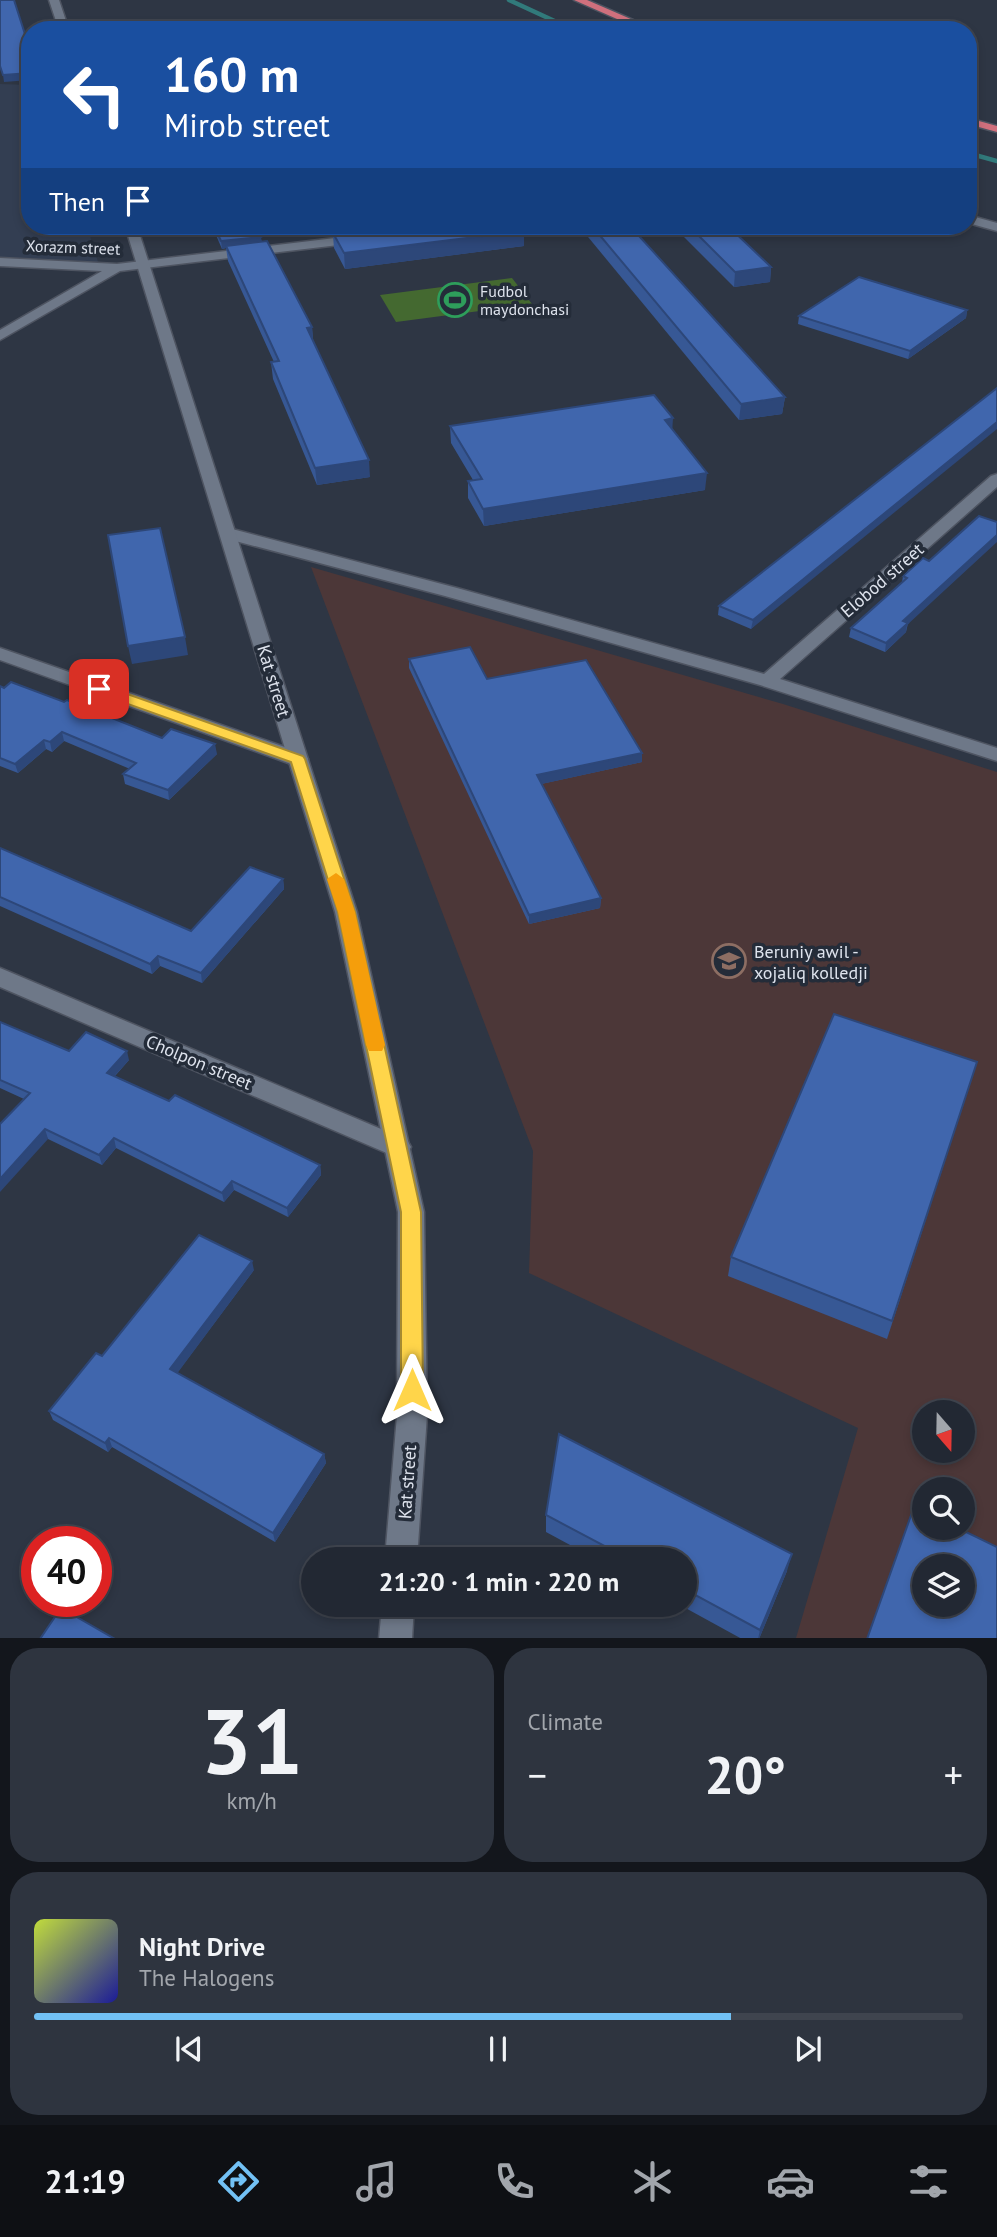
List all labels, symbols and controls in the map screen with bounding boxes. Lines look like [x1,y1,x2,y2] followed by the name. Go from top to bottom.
[164,42,299,106] text: 160 m
[49,49,140,140] icon: left
[164,104,330,146] text: Mirob street
[119,182,157,220] icon: arrive
[49,185,105,218] text: Then
[25,235,121,259] street label: Xorazm street
[436,281,474,319] sports icon: Fudbol maydonchasi
[480,281,569,319] place label: Fudbol maydonchasi
[836,538,928,622] street label: Elobod street
[252,642,296,720] street label: Kat street
[69,659,129,719] pin
[80,670,118,708] icon: arrive
[754,940,868,984] place label: Beruniy awil - xojaliq kolledji
[710,942,748,980] school or university icon: Beruniy awil - xojaliq kolledji
[142,1029,256,1095] street label: Cholpon street
[375,1353,449,1427] position arrow
[912,1400,975,1463] north arrow
[912,1400,975,1617] map controls
[393,1444,421,1520] street label: Kat street
[912,1477,975,1540] button: search
[21,1526,112,1617] speed limit sign: 40
[912,1554,975,1617] button: layers
[379,1565,619,1598] text: 21:20 · 1 min · 220 m
[200,1681,303,1799] text: 31
[528,1707,603,1736] text: Climate
[704,1741,786,1808] text: 20°
[528,1750,547,1799] text: −
[944,1750,963,1799] text: +
[227,1786,277,1815] text: km/h
[139,1930,265,1963] text: Night Drive
[139,1963,274,1992] text: The Halogens
[170,2030,208,2068] icon: previous
[479,2030,517,2068] icon: pause
[789,2030,827,2068] icon: next
[214,2157,263,2206] icon: directions
[352,2157,401,2206] icon: music
[490,2157,539,2206] icon: phone
[628,2157,677,2206] icon: climate
[766,2157,815,2206] icon: car
[904,2157,953,2206] icon: filters
[44,2160,126,2202] text: 21:19

